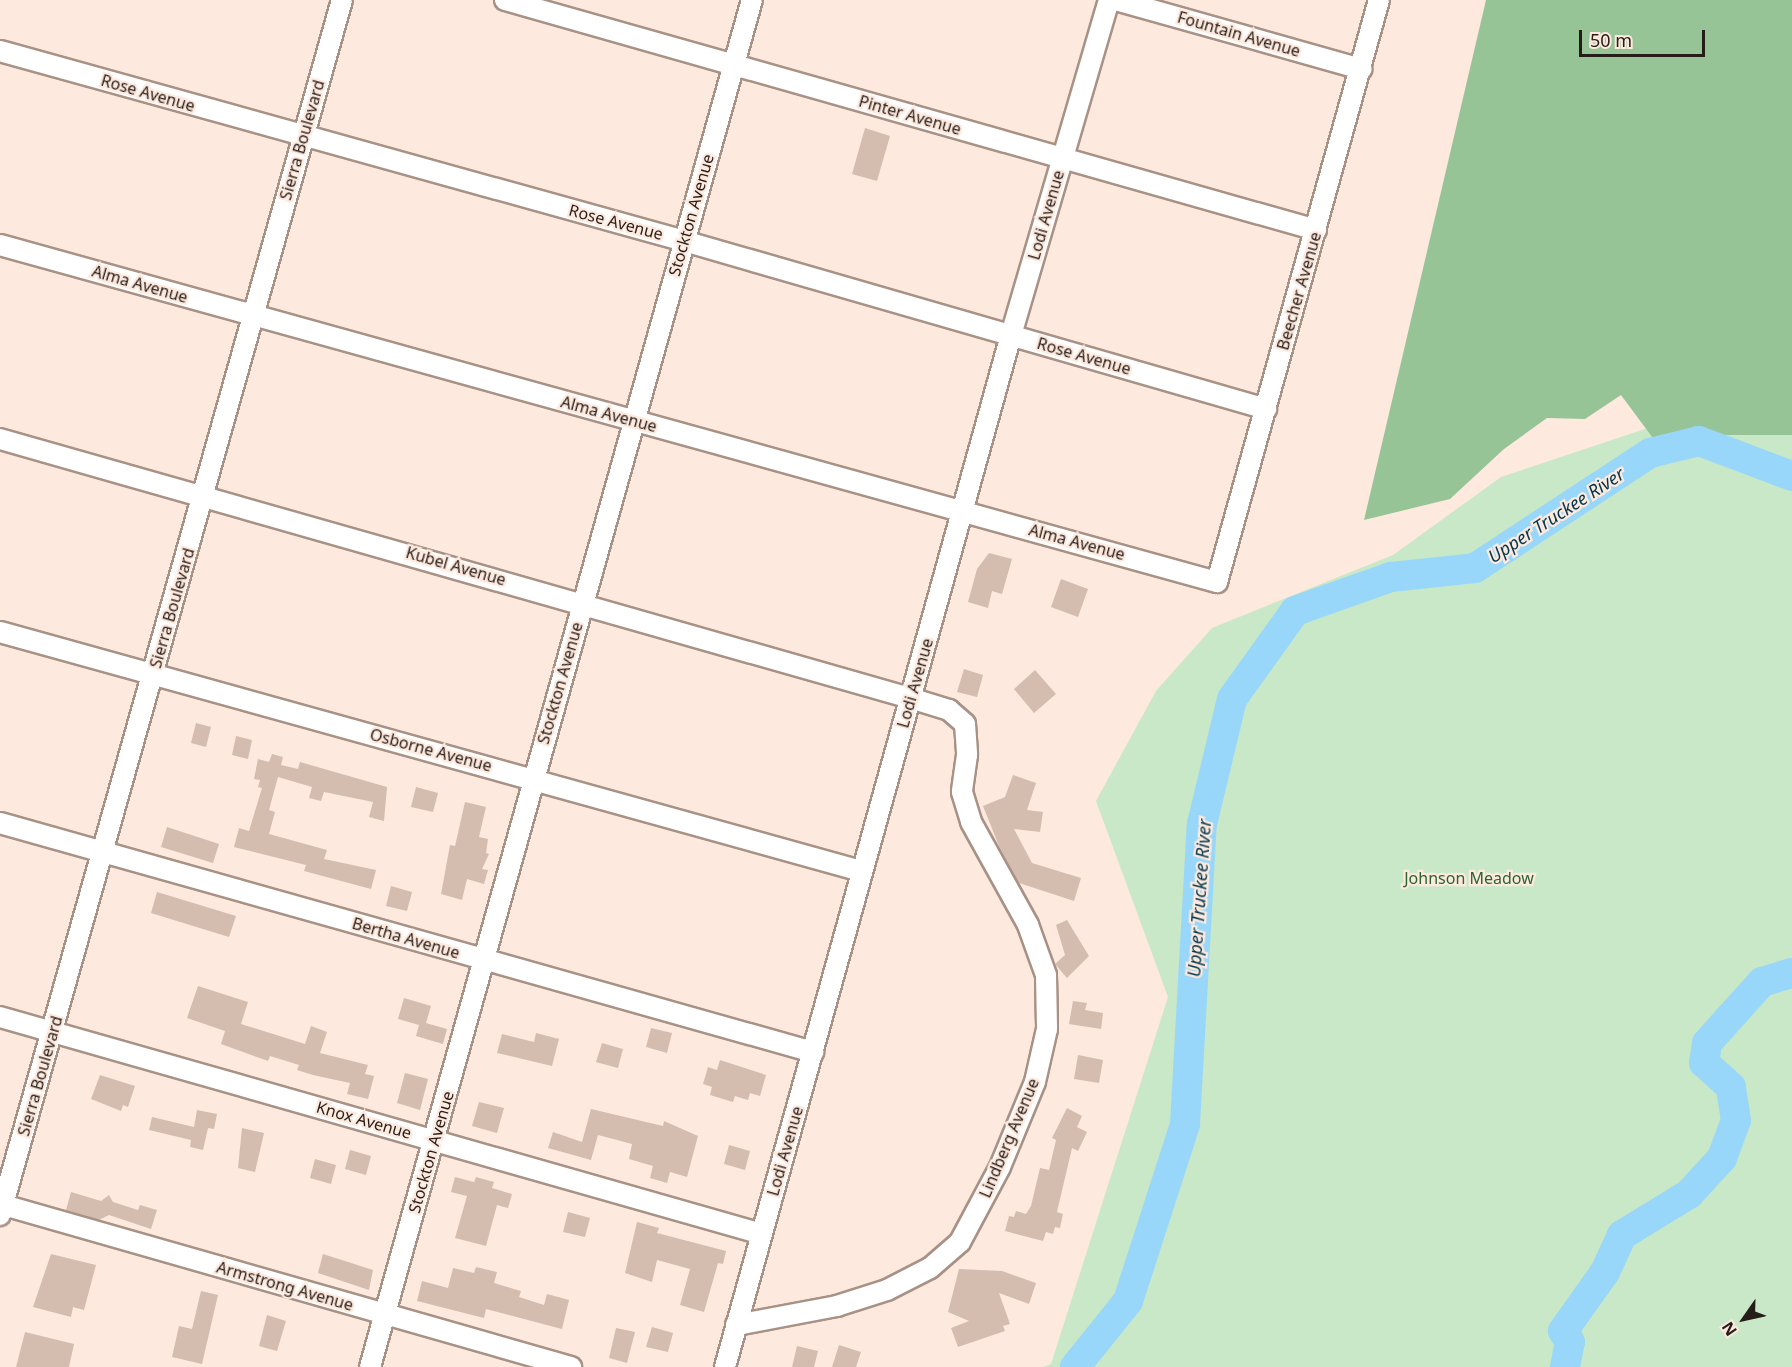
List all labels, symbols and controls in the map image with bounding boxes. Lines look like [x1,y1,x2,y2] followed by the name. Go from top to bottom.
[1175,7,1303,61] street label: Fountain Avenue
[1582,18,1708,56] scale bar
[1590,28,1632,52] text: 50 m
[99,70,197,116] street label: Rose Avenue
[276,78,328,202] street label: Sierra Boulevard
[857,91,963,139] street label: Pinter Avenue
[664,152,718,278] street label: Stockton Avenue
[1024,168,1068,262] street label: Lodi Avenue
[567,200,665,244] street label: Rose Avenue
[1273,230,1325,352] street label: Beecher Avenue
[90,261,190,307] street label: Alma Avenue
[1035,333,1133,379] street label: Rose Avenue
[559,392,659,436] street label: Alma Avenue
[1484,463,1628,567] water label: Upper Truckee River
[1027,520,1127,564] street label: Alma Avenue
[404,543,508,589] street label: Kubel Avenue
[146,546,198,670] street label: Sierra Boulevard
[533,620,587,746] street label: Stockton Avenue
[893,636,937,730] street label: Lodi Avenue
[368,724,494,776] street label: Osborne Avenue
[1183,818,1215,978] water label: Upper Truckee River
[1404,868,1534,888] park label: Johnson Meadow
[350,913,462,963] street label: Bertha Avenue
[14,1014,66,1138] street label: Sierra Boulevard
[975,1075,1043,1201] street label: Lindberg Avenue
[404,1089,458,1215] street label: Stockton Avenue
[314,1097,414,1143] street label: Knox Avenue
[763,1104,807,1198] street label: Lodi Avenue
[214,1257,356,1315] street label: Armstrong Avenue
[1714,1289,1774,1349] north arrow
[1716,1318,1742,1341] text: N

